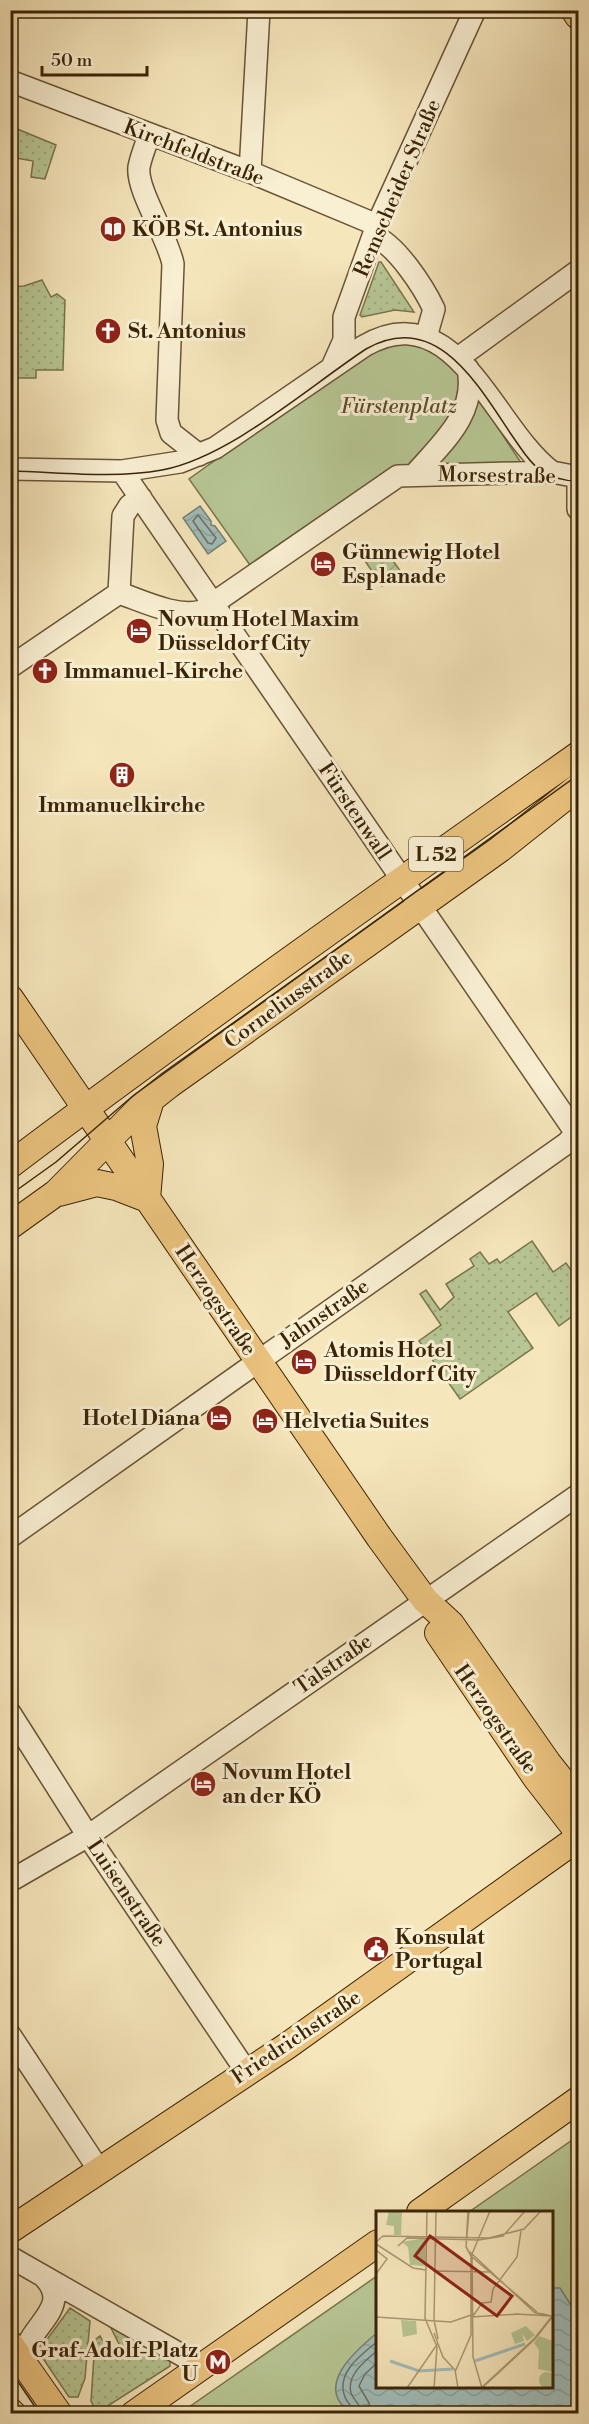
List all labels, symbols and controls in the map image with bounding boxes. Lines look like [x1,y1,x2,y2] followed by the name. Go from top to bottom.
[42,39,147,77] scale bar
[51,49,93,72] text: 50 m
[349,96,447,281] street label: Remscheider Straße
[120,114,268,192] street label: Kirchfeldstraße
[98,214,128,244] library icon: KÖB St. Antonius
[132,214,302,243] place label: KÖB St. Antonius
[93,316,123,346] church icon: St. Antonius
[128,319,246,345] place label: St. Antonius
[341,394,458,420] park label: Fürstenplatz
[438,462,556,490] street label: Morsestraße
[342,540,500,590] place label: Günnewig Hotel Esplanade
[308,549,338,579] hotel icon: Günnewig Hotel Esplanade
[158,607,359,657] place label: Novum Hotel Maxim Düsseldorf City
[124,616,154,646] hotel icon: Novum Hotel Maxim Düsseldorf City
[30,656,60,686] church icon: Immanuel-Kirche
[64,659,243,685] place label: Immanuel-Kirche
[312,758,396,865] street label: Fürstenwall
[107,760,137,790] building icon: Immanuelkirche
[39,793,205,819] place label: Immanuelkirche
[409,837,463,871] road number: L 52
[220,945,358,1055] street label: Corneliusstraße
[169,1240,262,1361] street label: Herzogstraße
[274,1274,374,1355] street label: Jahnstraße
[323,1338,477,1388] place label: Atomis Hotel Düsseldorf City
[289,1347,319,1377] hotel icon: Atomis Hotel Düsseldorf City
[204,1403,234,1433] hotel icon: Hotel Diana
[82,1406,201,1432] place label: Hotel Diana
[250,1406,280,1436] hotel icon: Helvetia Suites
[284,1409,429,1435] place label: Helvetia Suites
[290,1629,378,1701] street label: Talstraße
[448,1660,543,1779] street label: Herzogstraße
[222,1760,351,1810] place label: Novum Hotel an der KÖ
[188,1769,218,1799] hotel icon: Novum Hotel an der KÖ
[81,1835,172,1952] street label: Luisenstraße
[395,1925,485,1975] place label: Konsulat Portugal
[361,1934,391,1964] public building icon: Konsulat Portugal
[227,1985,366,2091] street label: Friedrichstraße
[376,2211,553,2388] inset map
[31,2338,199,2388] place label: Graf-Adolf-Platz U
[203,2347,233,2377] metro station icon: Graf-Adolf-Platz U

